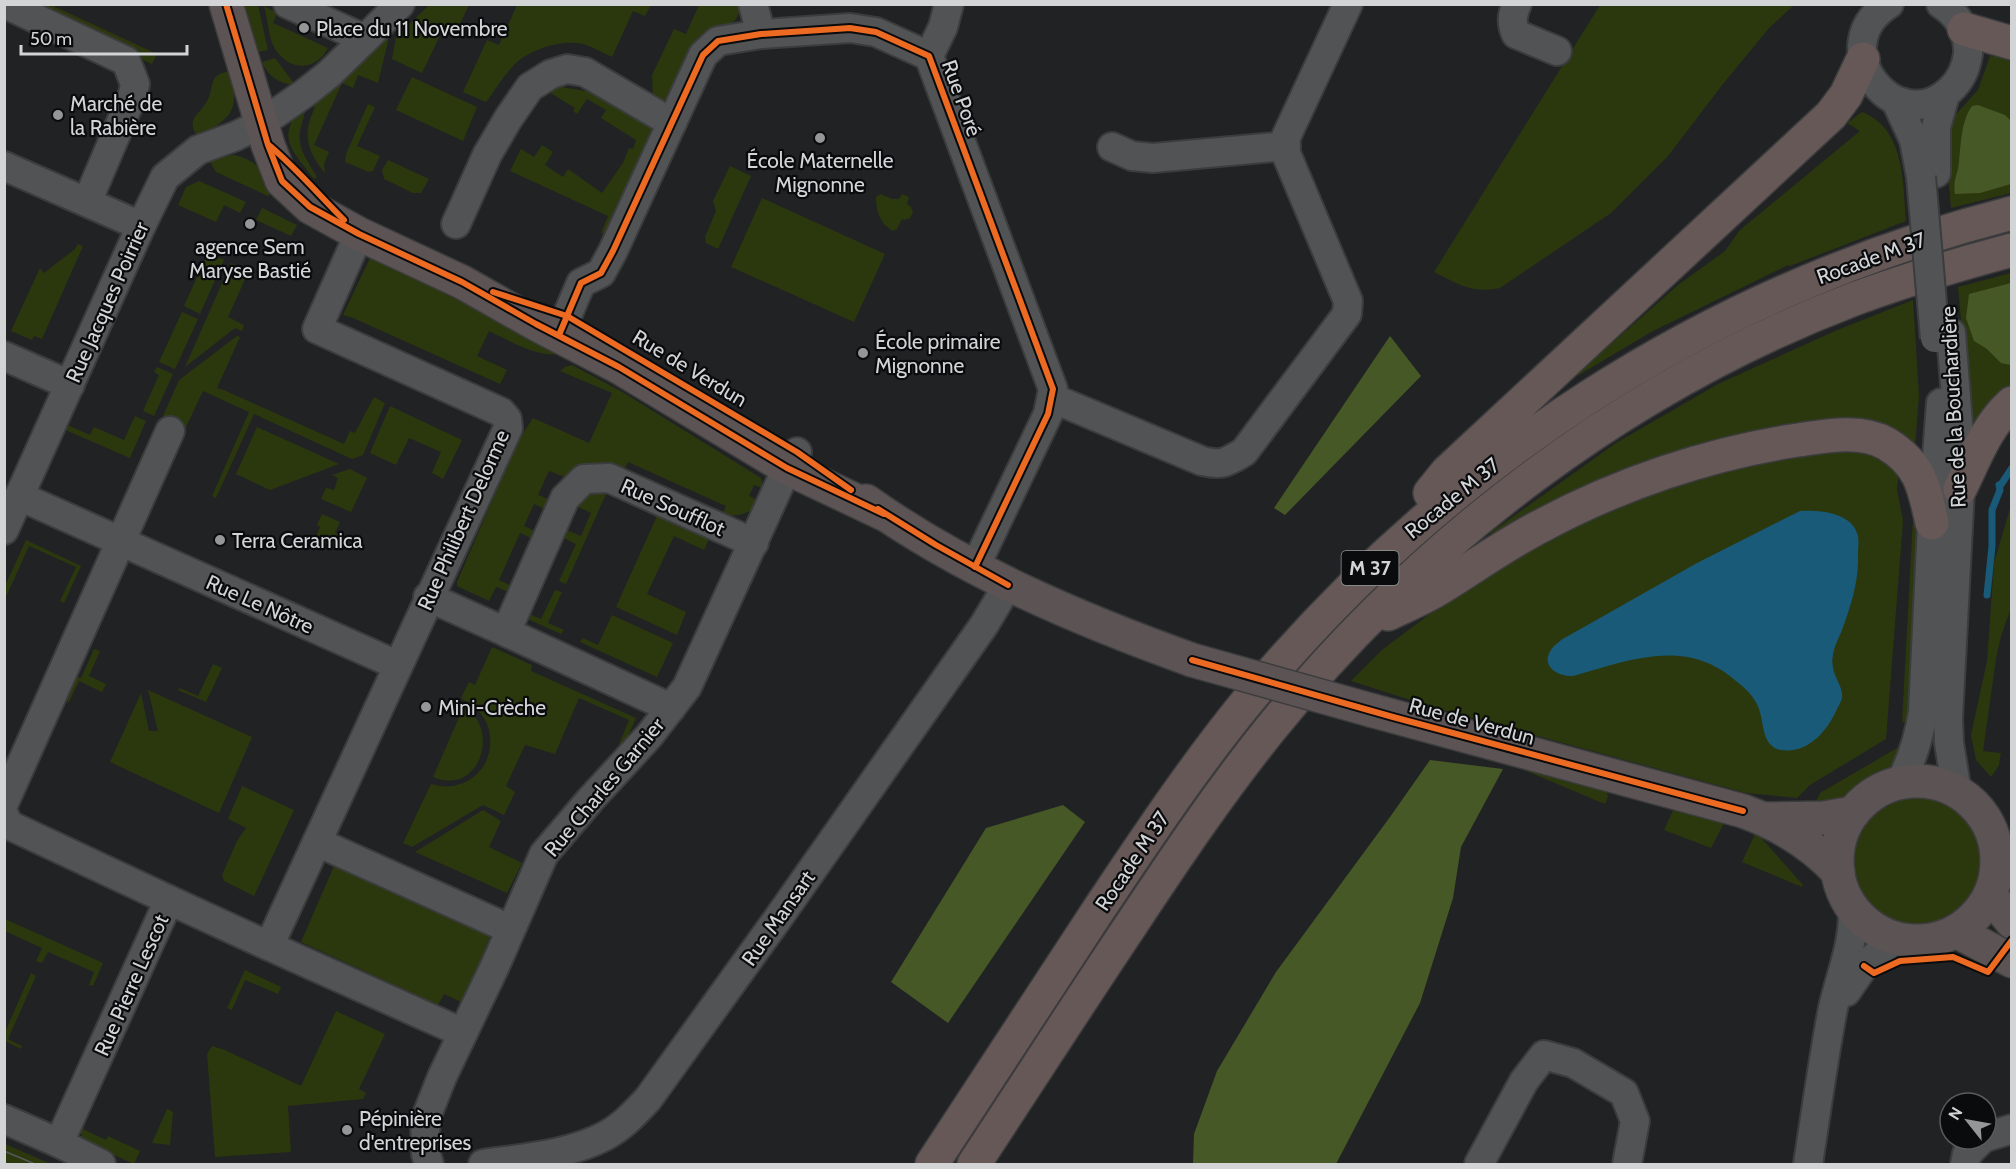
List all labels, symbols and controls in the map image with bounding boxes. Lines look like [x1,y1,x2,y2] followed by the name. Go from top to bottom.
[316,16,508,41] place label: Place du 11 Novembre
[21,18,188,56] scale bar
[297,21,311,35] marker: Place du 11 Novembre
[30,28,72,50] text: 50 m
[937,56,987,140] street label: Rue Poré
[70,91,162,140] place label: Marché de la Rabière
[51,108,65,122] marker: Marché de la Rabière
[813,131,827,145] marker: École Maternelle Mignonne
[747,148,894,197] place label: École Maternelle Mignonne
[60,217,154,386] street label: Rue Jacques Poirrier
[243,217,257,231] marker: agence Sem Maryse Bastié
[1813,227,1929,289] street label: Rocade M 37
[189,234,311,283] place label: agence Sem Maryse Bastié
[1935,305,1971,509] street label: Rue de la Bouchardière
[628,324,752,412] street label: Rue de Verdun
[875,329,1001,378] place label: École primaire Mignonne
[856,346,870,360] marker: École primaire Mignonne
[412,426,514,614] street label: Rue Philibert Delorme
[1400,452,1505,544] street label: Rocade M 37
[617,473,729,541] street label: Rue Soufflot
[232,528,363,553] place label: Terra Ceramica
[213,533,227,547] marker: Terra Ceramica
[1342,551,1398,585] road number: M 37
[202,569,318,639] street label: Rue Le Nôtre
[1406,692,1538,750] street label: Rue de Verdun
[438,695,546,720] place label: Mini-Crèche
[419,700,433,714] marker: Mini-Crèche
[539,712,670,861] street label: Rue Charles Garnier
[1090,806,1175,915] street label: Rocade M 37
[736,866,820,970] street label: Rue Mansart
[89,910,173,1060] street label: Rue Pierre Lescot
[1938,1091,1998,1151] north arrow
[1945,1104,1967,1123] text: N
[359,1106,472,1155] place label: Pépinière d'entreprises
[340,1123,354,1137] marker: Pépinière d'entreprises

